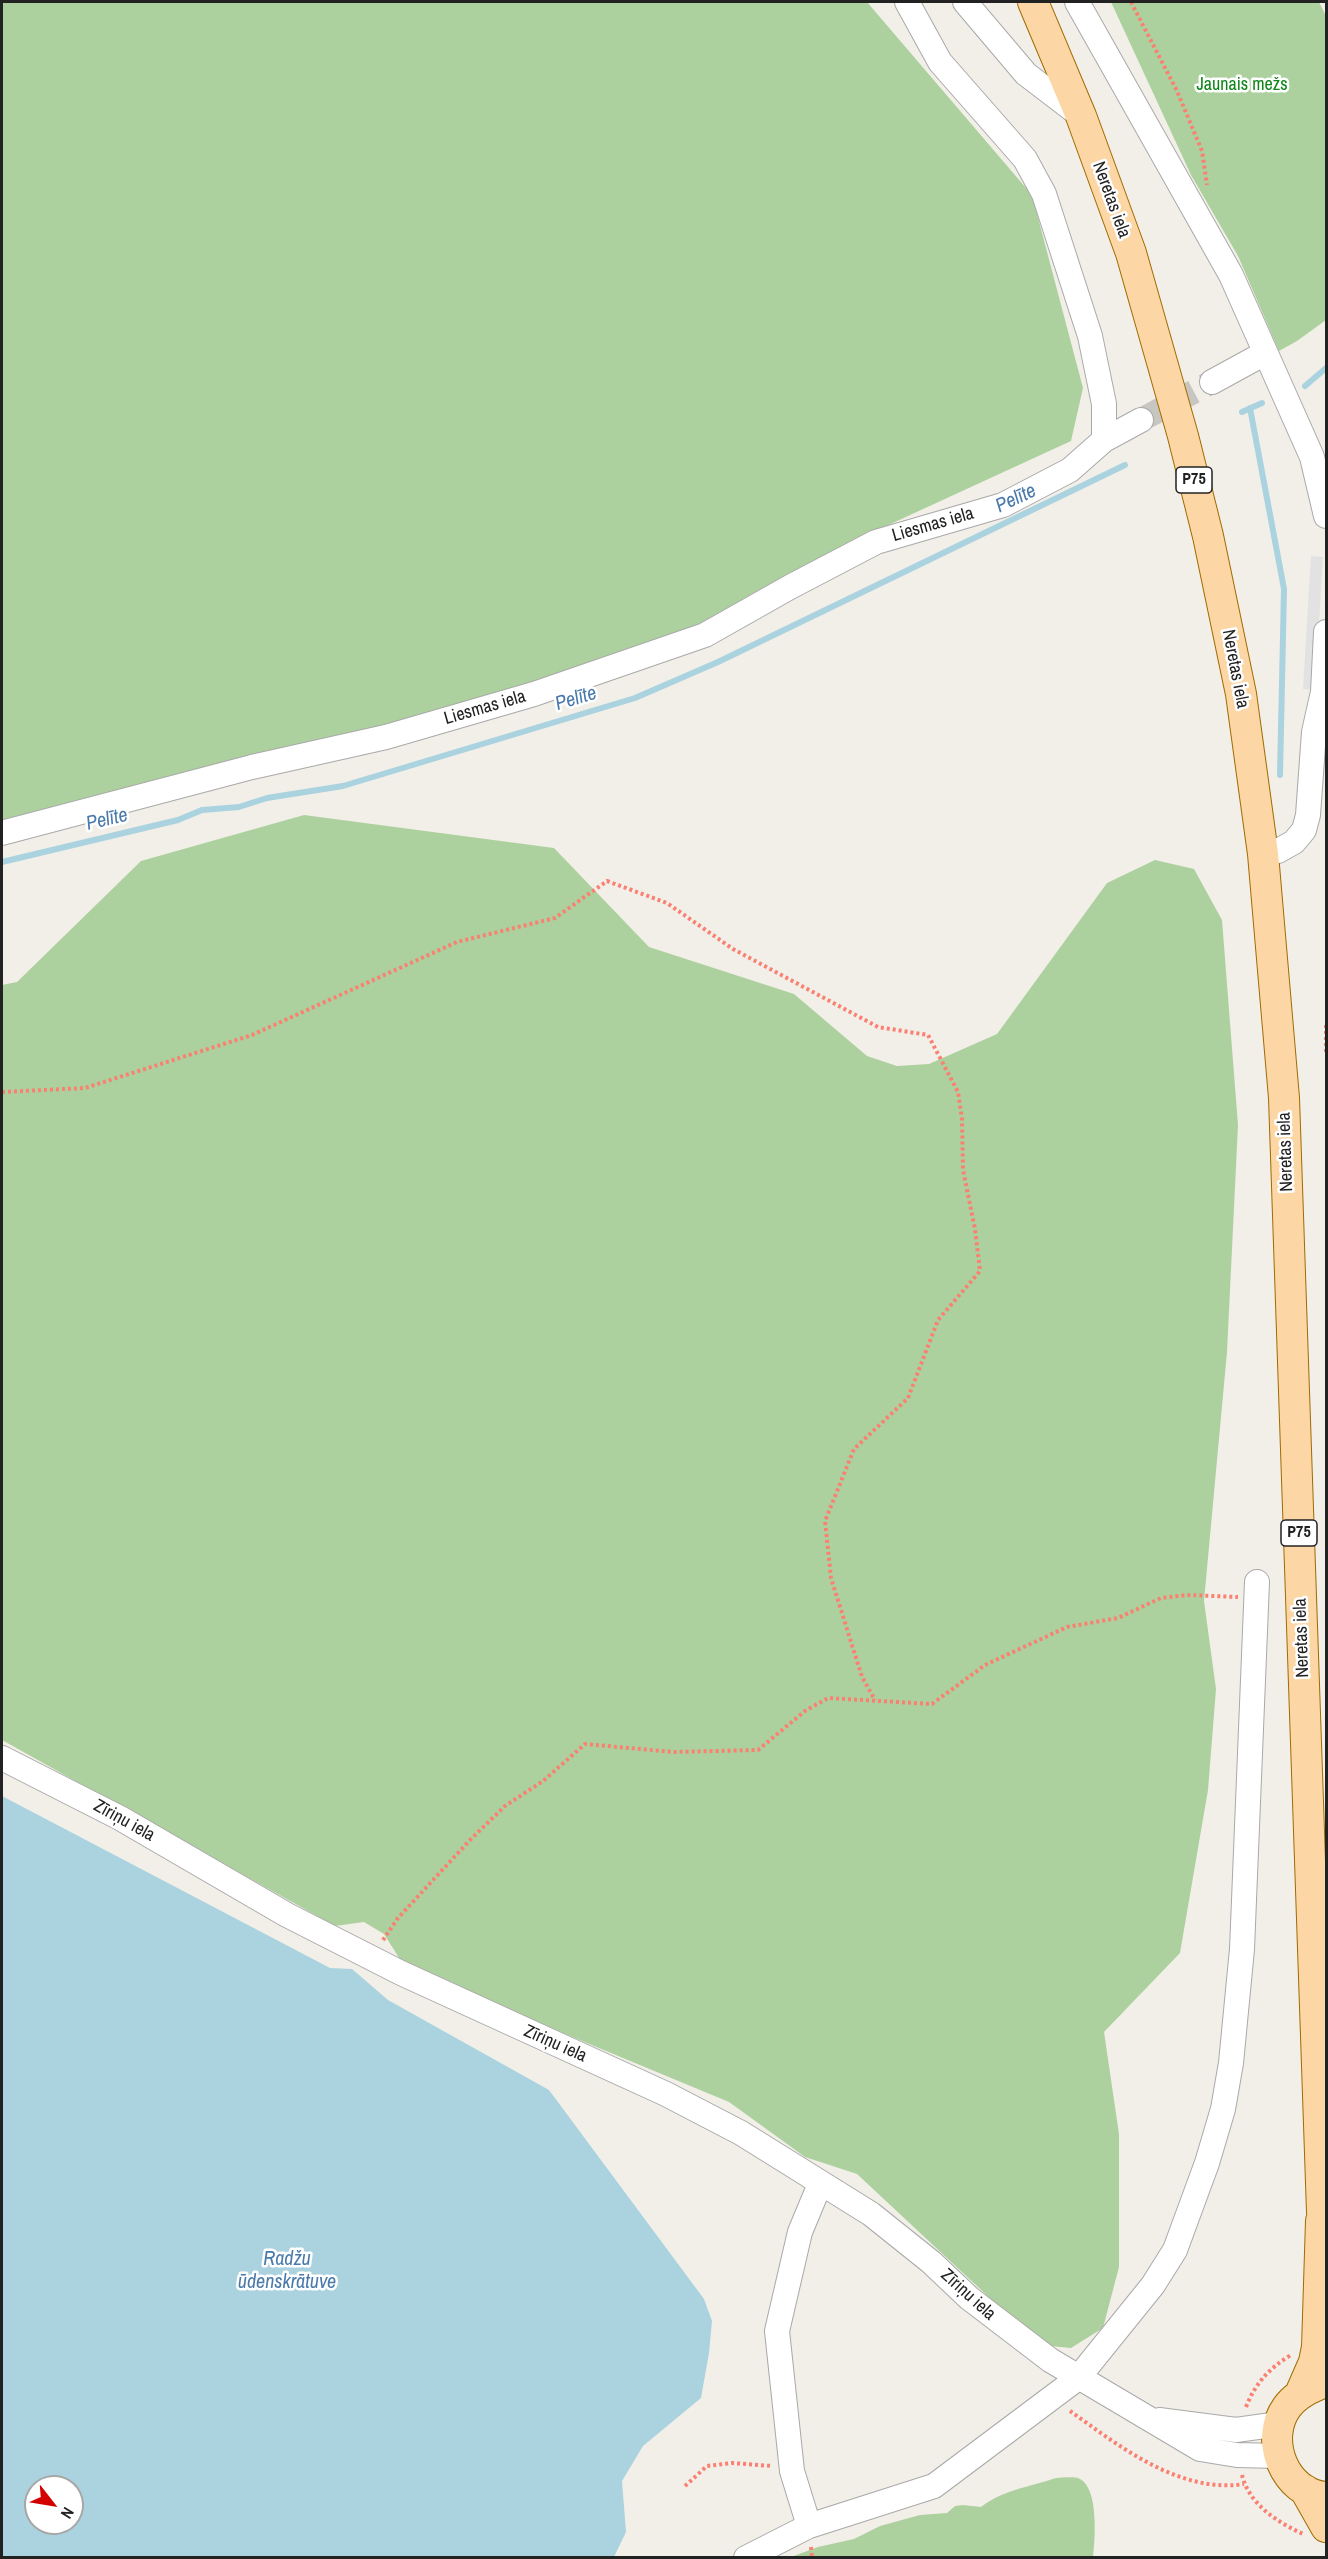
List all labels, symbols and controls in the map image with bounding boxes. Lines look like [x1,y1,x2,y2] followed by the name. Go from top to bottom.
[1196,74,1288,96] park label: Jaunais mežs
[1087,159,1135,241] street label: Neretas iela
[1176,467,1212,493] road number: P75
[992,479,1040,519] water label: Pelīte
[890,503,976,547] street label: Liesmas iela
[1217,628,1253,710] street label: Neretas iela
[552,681,600,717] water label: Pelīte
[442,686,528,730] street label: Liesmas iela
[84,804,130,836] water label: Pelīte
[1274,1112,1298,1192] street label: Neretas iela
[1281,1520,1317,1546] road number: P75
[1290,1598,1314,1678] street label: Neretas iela
[90,1795,158,1847] street label: Zīriņu iela
[520,2021,590,2067] street label: Zīriņu iela
[238,2248,336,2295] water label: Radžu ūdenskrātuve
[936,2265,1000,2325] street label: Zīriņu iela
[24,2475,84,2535] north arrow
[56,2504,80,2523] text: N

